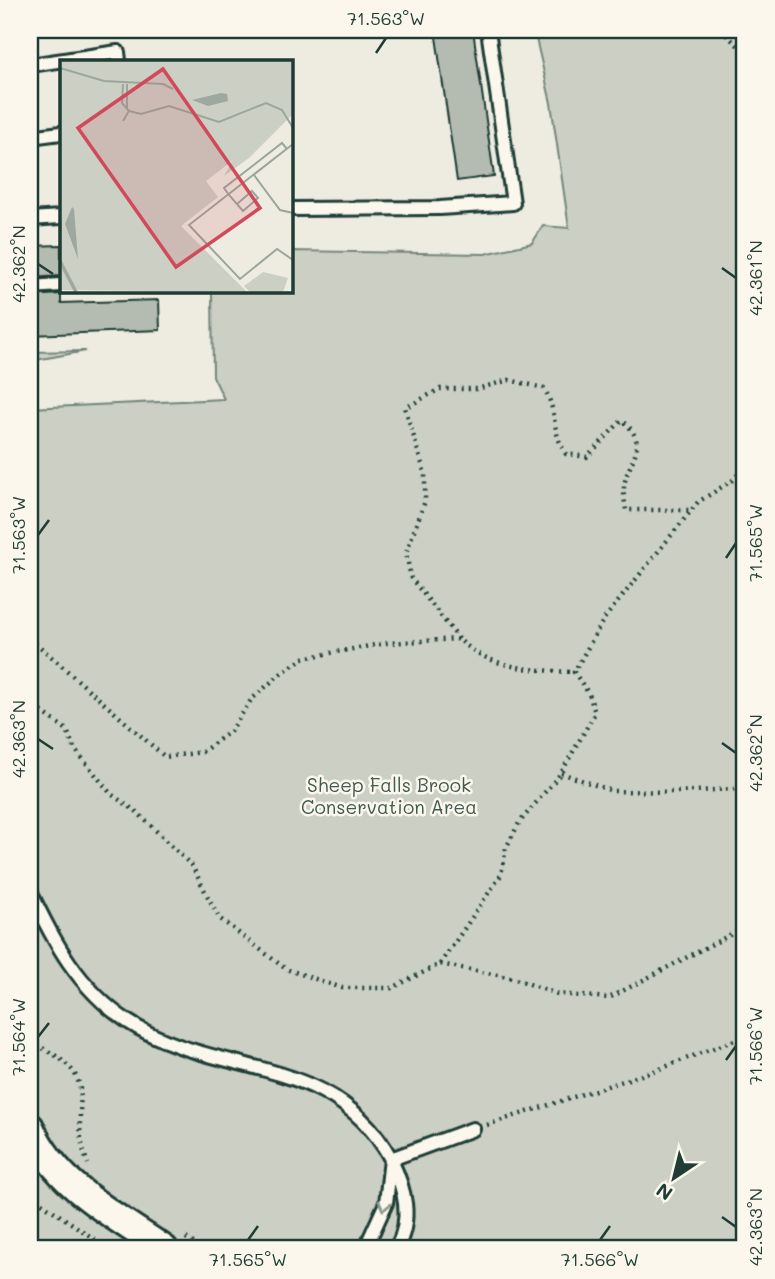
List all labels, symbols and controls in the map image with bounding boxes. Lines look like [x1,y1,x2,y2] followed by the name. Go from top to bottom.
[347,6,425,30] text: 71.563°W
[60,60,292,292] inset map
[6,225,30,303] text: 42.362°N
[743,240,767,316] text: 42.361°N
[6,496,30,574] text: 71.563°W
[743,504,767,582] text: 71.565°W
[6,700,30,778] text: 42.363°N
[743,714,767,792] text: 42.362°N
[301,772,477,819] park label: Sheep Falls Brook Conservation Area
[6,998,30,1076] text: 71.564°W
[743,1007,767,1085] text: 71.566°W
[638,1142,708,1212] north arrow
[651,1178,677,1207] text: N
[743,1188,767,1266] text: 42.363°N
[378,1200,392,1212] one-way arrow
[209,1247,287,1271] text: 71.565°W
[561,1247,639,1271] text: 71.566°W

